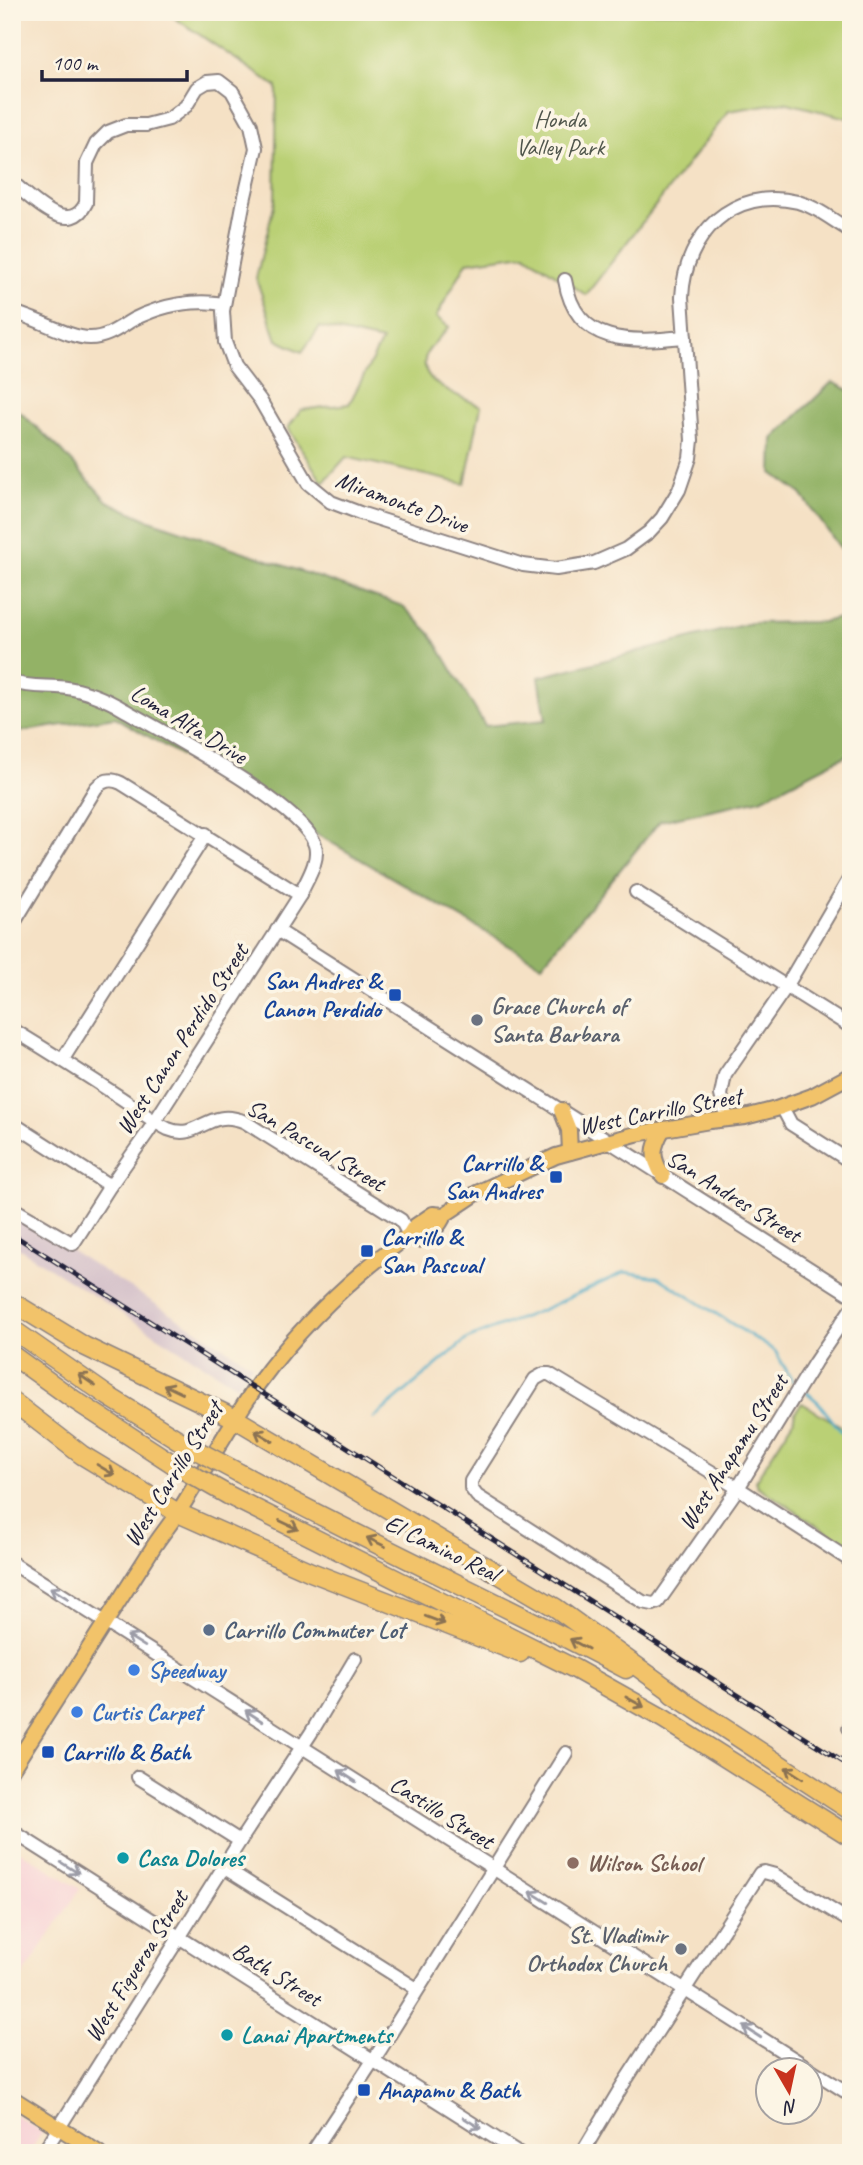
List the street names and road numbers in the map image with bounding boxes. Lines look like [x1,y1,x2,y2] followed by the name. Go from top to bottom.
[332,464,474,541] street label: Miramonte Drive
[125,678,254,772] street label: Loma Alta Drive
[109,936,256,1140] street label: West Canon Perdido Street
[576,1080,747,1141] street label: West Carrillo Street
[241,1092,392,1199] street label: San Pascual Street
[661,1143,809,1250] street label: San Andres Street
[671,1367,796,1536] street label: West Anapamu Street
[117,1394,231,1552] street label: West Carrillo Street
[380,1508,507,1590] street label: El Camino Real
[385,1768,501,1857] street label: Castillo Street
[78,1883,196,2047] street label: West Figueroa Street
[227,1935,329,2014] street label: Bath Street

